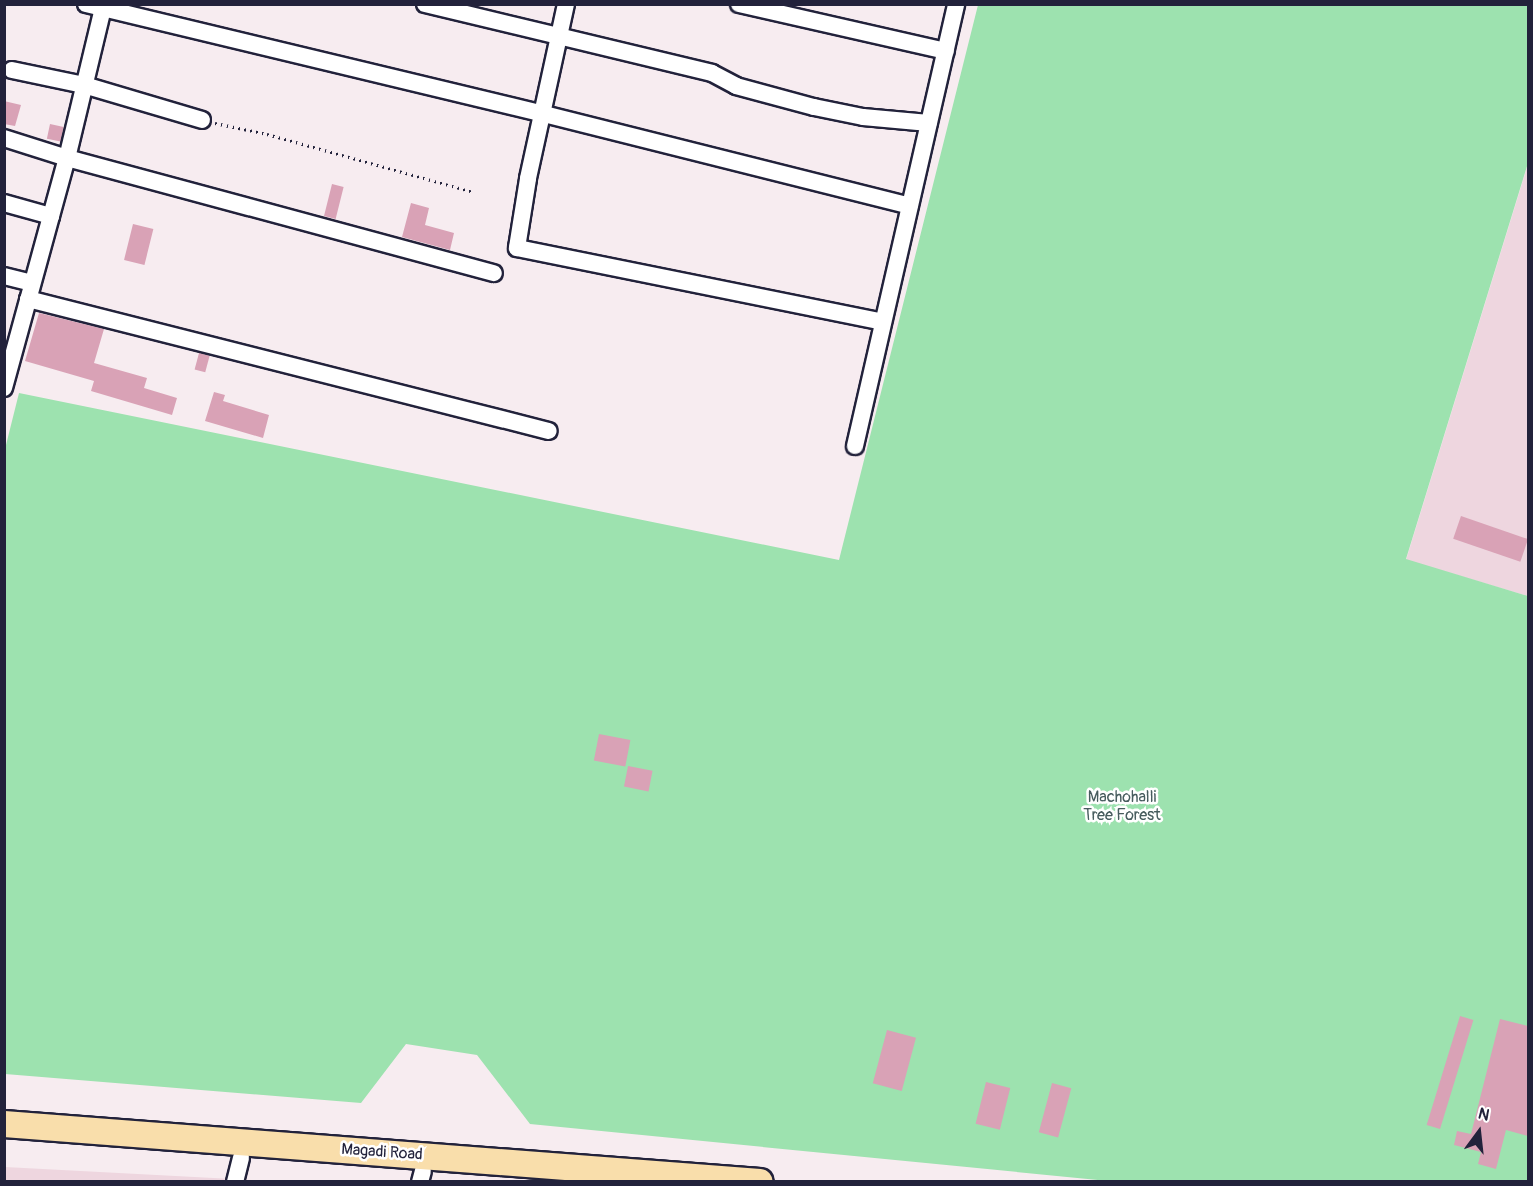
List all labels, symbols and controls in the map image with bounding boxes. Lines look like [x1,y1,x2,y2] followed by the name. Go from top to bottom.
[1083,787,1161,825] park label: Machohalli Tree Forest
[1449,1102,1509,1162] north arrow
[1476,1104,1491,1126] text: N
[341,1140,423,1164] street label: Magadi Road

